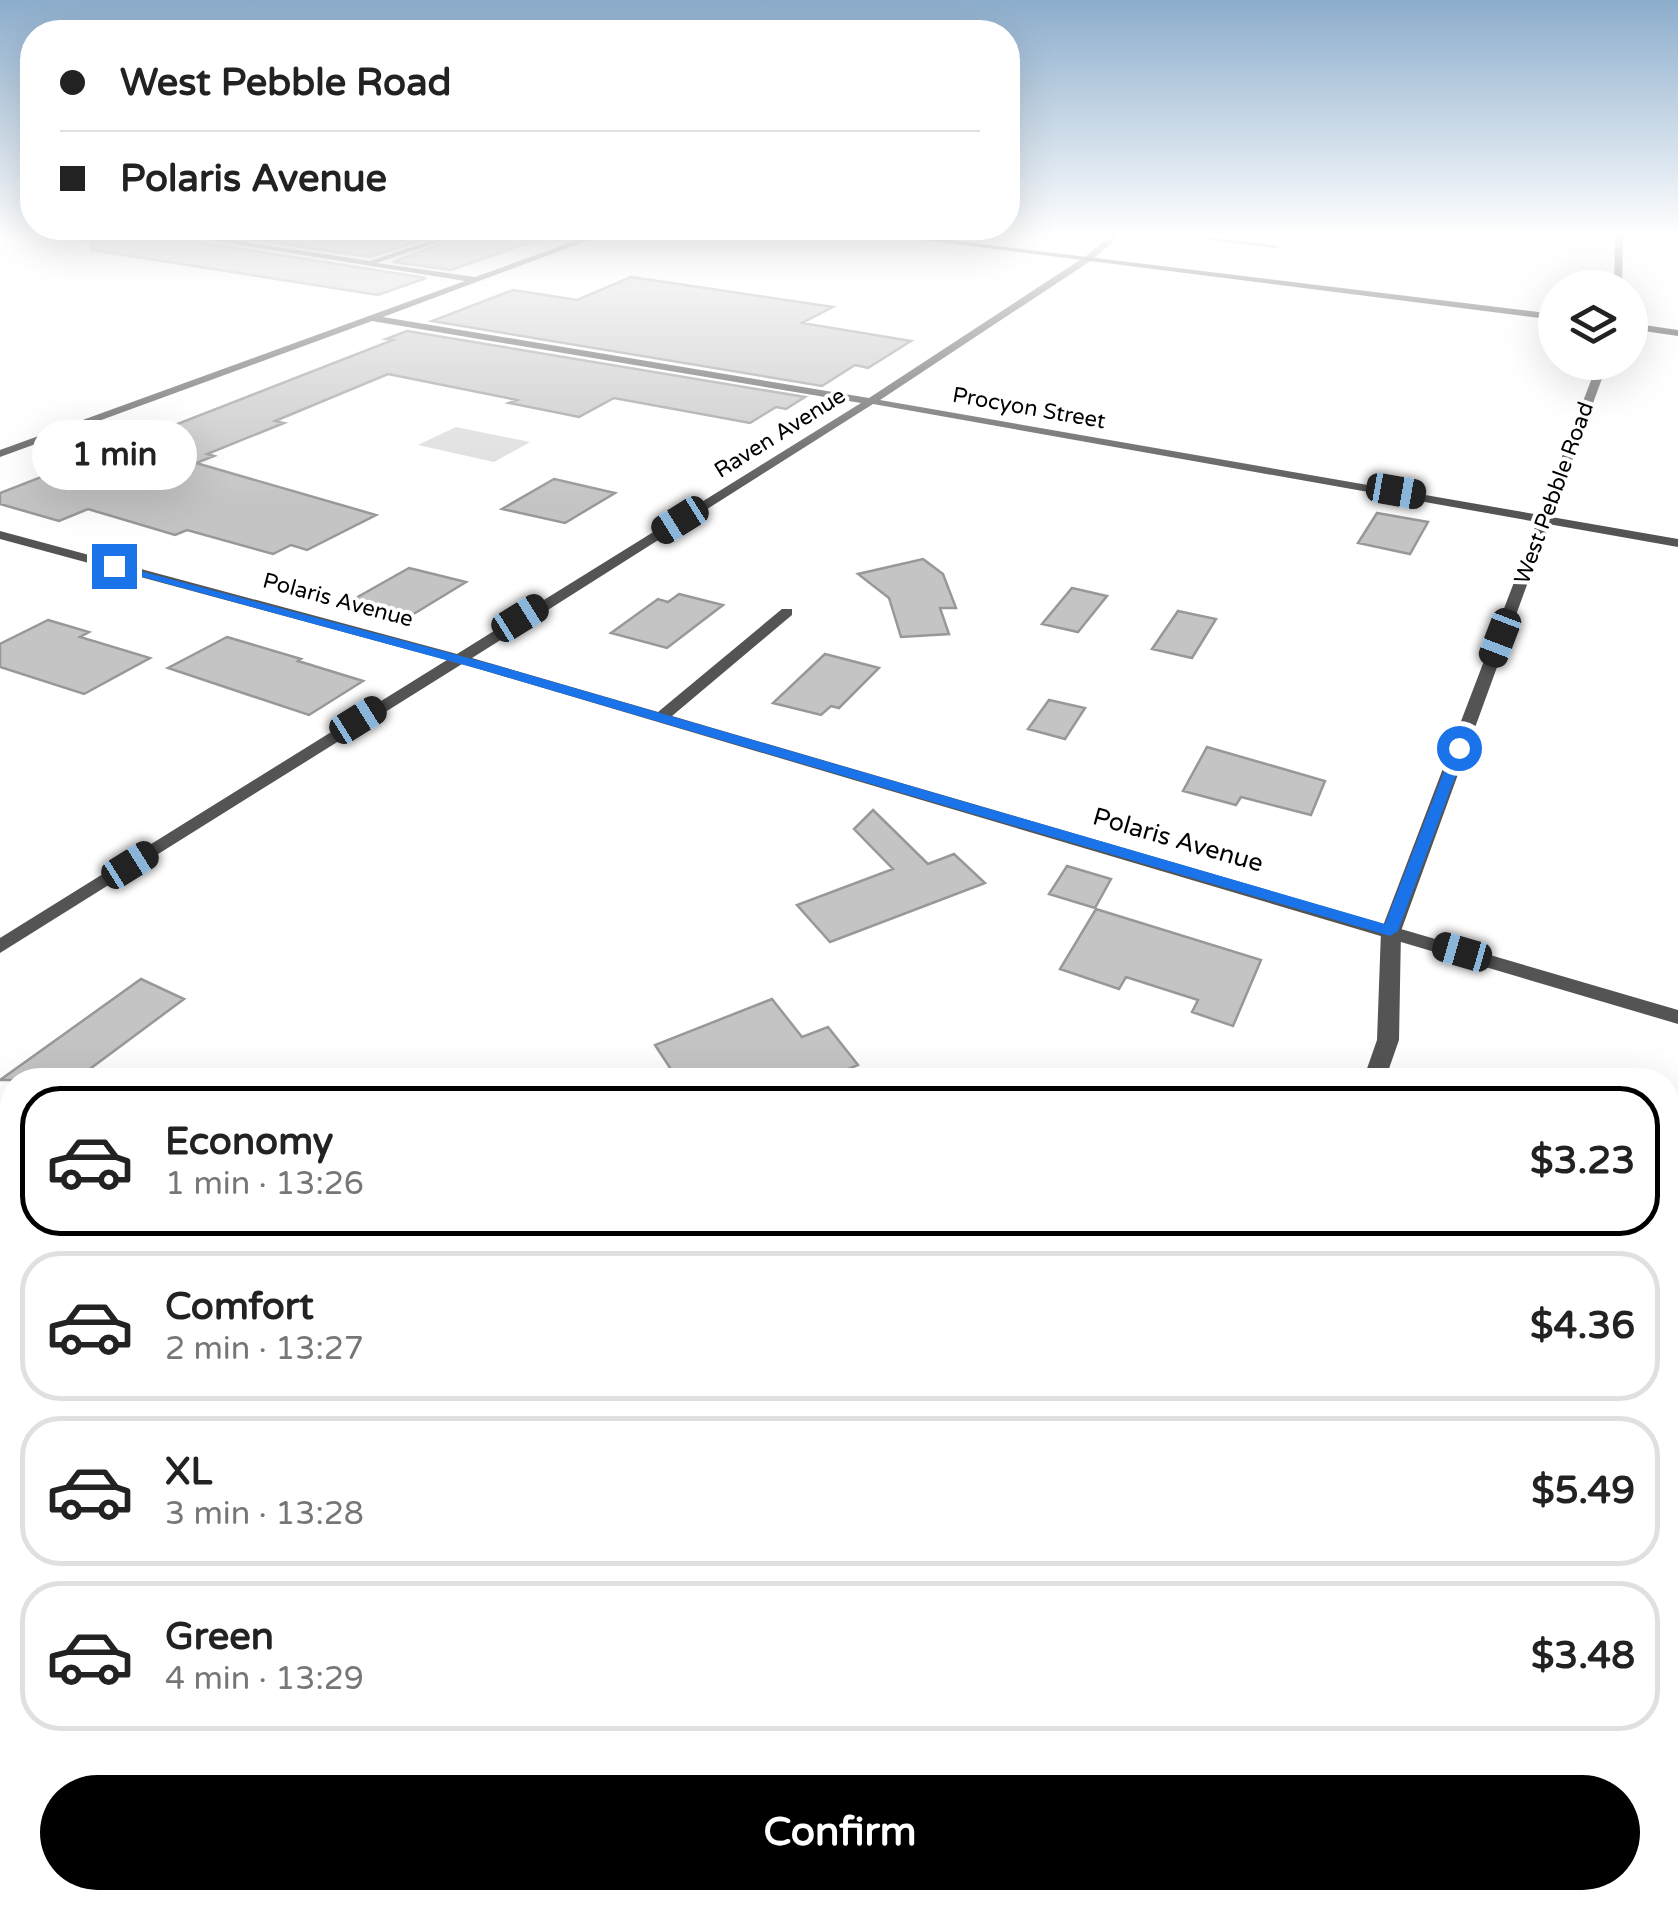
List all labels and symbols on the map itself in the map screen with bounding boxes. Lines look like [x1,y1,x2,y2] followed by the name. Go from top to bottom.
[710,382,850,484] street label: Raven Avenue
[950,382,1108,434] street label: Procyon Street
[1509,398,1599,588] street label: West Pebble Road
[32,421,196,491] callout: 1 min
[1364,471,1428,511] car
[647,491,713,549] car
[92,544,137,589] route end
[260,567,416,633] street label: Polaris Avenue
[487,589,553,647] car
[1475,605,1525,671] car
[325,691,391,749] car
[1437,726,1482,771] route start
[1089,801,1267,879] street label: Polaris Avenue
[97,836,163,894] car
[1429,929,1495,975] car

